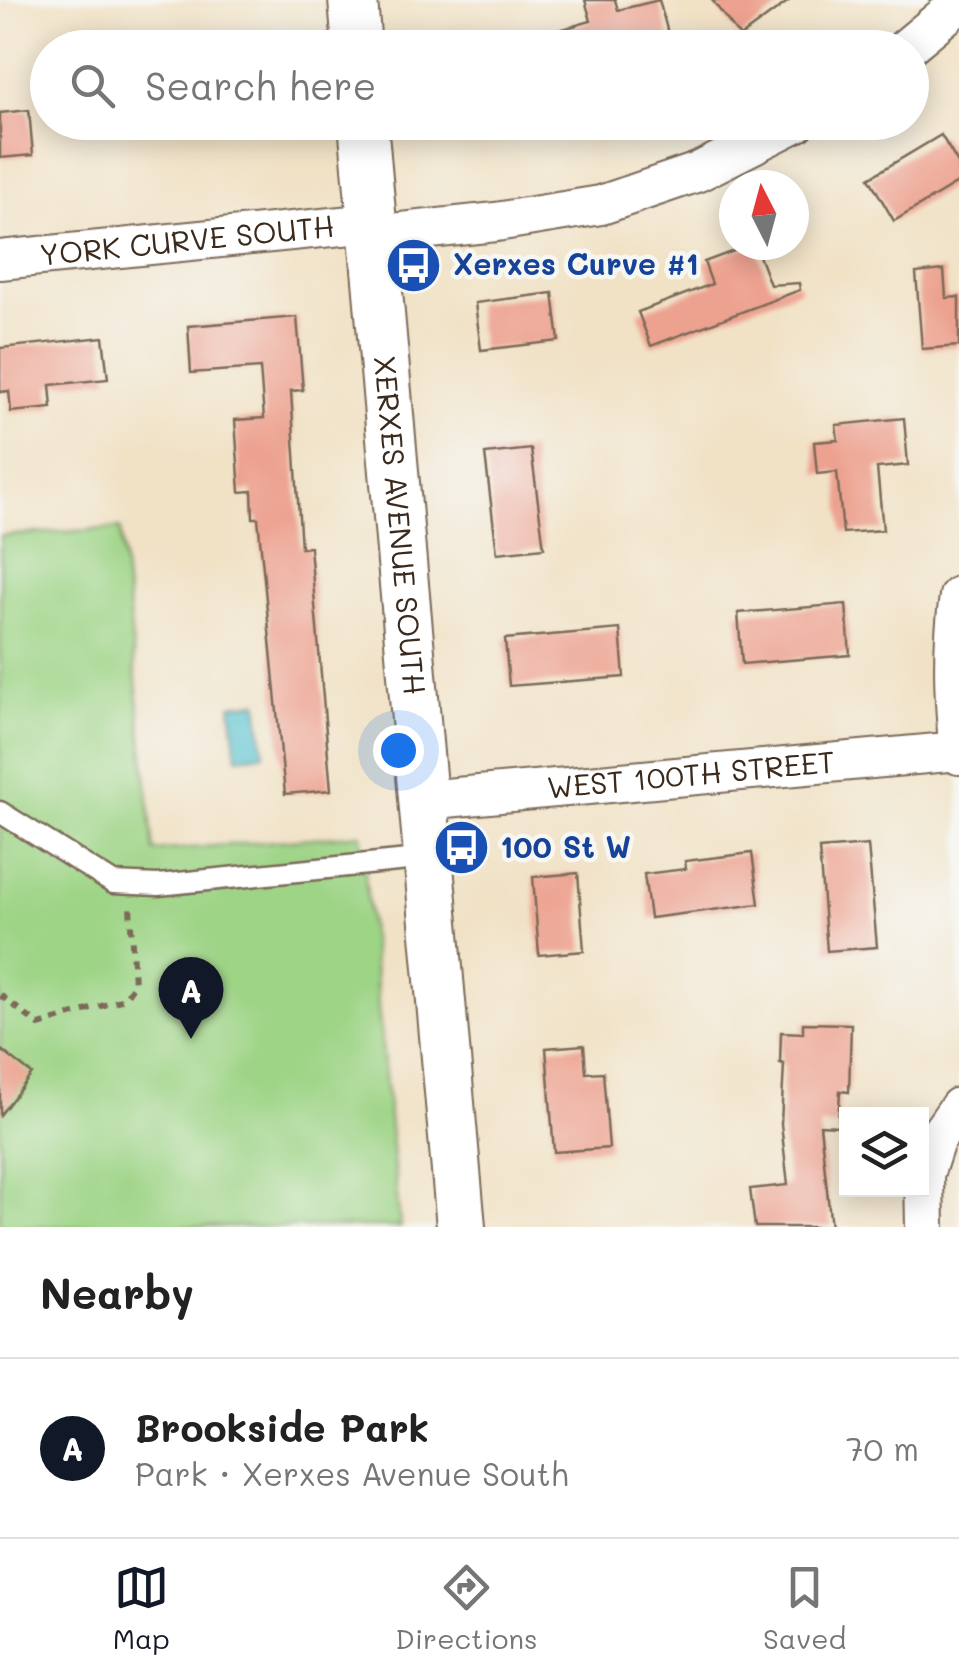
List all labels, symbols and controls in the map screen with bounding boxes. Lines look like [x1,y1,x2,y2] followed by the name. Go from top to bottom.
[30,30,929,140] search box
[65,58,120,113] icon: search
[145,60,376,110] text: Search here
[719,170,809,260] north arrow
[38,205,336,274] street label: YORK CURVE SOUTH
[384,235,444,295] bus stop icon: Xerxes Curve #1
[453,243,699,283] place label: Xerxes Curve #1
[366,354,436,697] street label: XERXES AVENUE SOUTH
[373,725,424,776] your location
[545,740,836,807] street label: WEST 100TH STREET
[431,818,491,878] bus stop icon: 100 St W
[500,826,631,866] place label: 100 St W
[158,956,224,1039] pin: A
[839,1107,929,1197] map controls
[839,1107,929,1197] button: layers
[40,1265,194,1320] text: Nearby
[135,1402,429,1452] text: Brookside Park
[61,1427,84,1469] text: A
[846,1427,919,1469] text: 70 m
[135,1452,569,1494] text: Park · Xerxes Avenue South
[113,1560,170,1656] tab: Map
[395,1560,538,1656] tab: Directions
[763,1560,846,1656] tab: Saved

